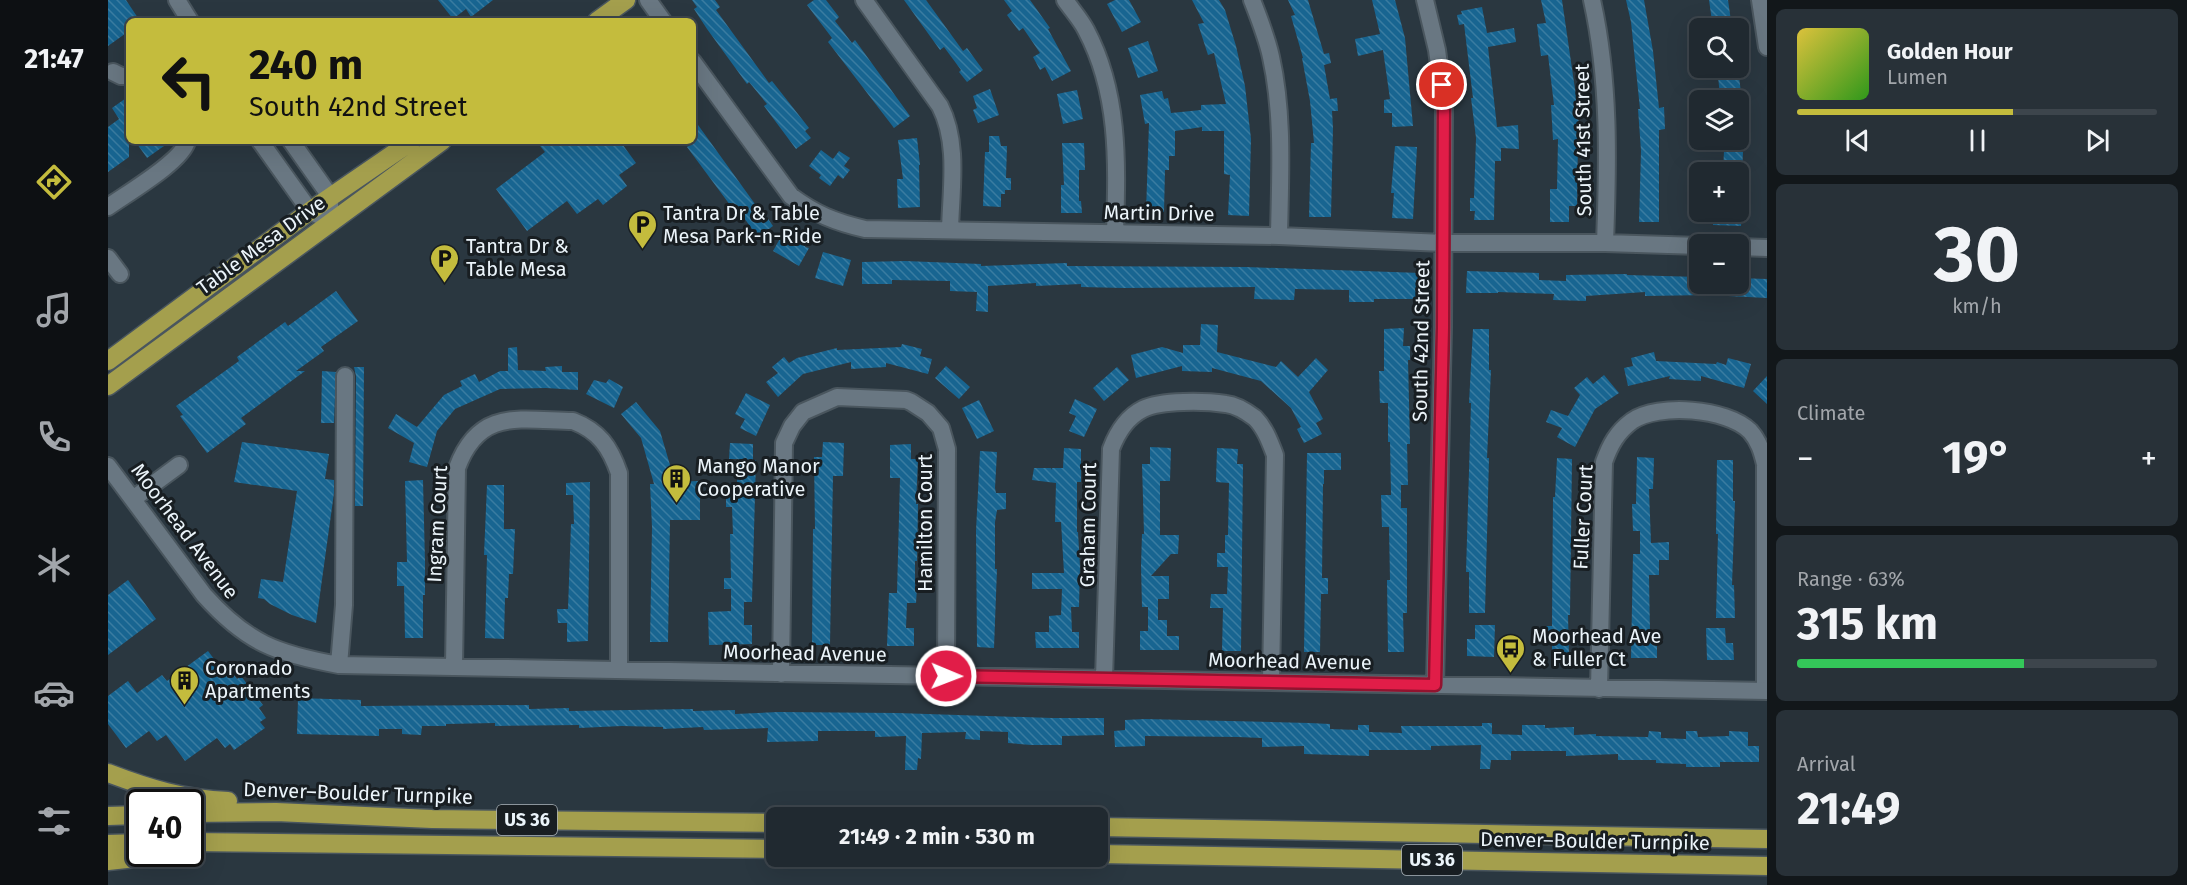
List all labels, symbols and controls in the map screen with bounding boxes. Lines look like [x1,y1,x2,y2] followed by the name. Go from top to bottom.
[1689,18,1749,294] map controls
[1689,18,1749,78] button: search
[1887,38,2013,65] text: Golden Hour
[249,40,363,90] text: 240 m
[150,42,228,120] icon: left
[24,43,84,75] text: 21:47
[1416,59,1467,110] pin
[1570,63,1596,217] street label: South 41st Street
[1887,65,1948,89] text: Lumen
[1425,68,1458,101] icon: arrive
[1689,90,1749,150] button: layers
[249,91,467,123] text: South 42nd Street
[1841,124,1874,157] icon: previous
[1961,124,1994,157] icon: pause
[2081,124,2114,157] icon: next
[33,161,75,203] icon: directions
[1689,162,1749,222] button: +
[192,190,330,300] street label: Table Mesa Drive
[1103,200,1215,226] street label: Martin Drive
[663,201,822,248] place label: Tantra Dr & Table Mesa Park-n-Ride
[626,208,658,250] parking icon: Tantra Dr & Table Mesa Park-n-Ride
[1934,208,2020,302] text: 30
[466,234,569,281] place label: Tantra Dr & Table Mesa
[1689,234,1749,294] button: −
[429,242,461,284] parking icon: Tantra Dr & Table Mesa
[1408,259,1434,422] street label: South 42nd Street
[33,289,75,331] icon: music
[1952,294,2002,318] text: km/h
[1797,401,1865,425] text: Climate
[33,416,75,458] icon: phone
[1942,431,2012,485] text: 19°
[1797,439,1814,479] text: −
[2141,439,2157,479] text: +
[913,453,937,592] street label: Hamilton Court
[697,454,820,501] place label: Mango Manor Cooperative
[126,458,244,604] street label: Moorhead Avenue
[660,462,692,504] building icon: Mango Manor Cooperative
[1075,462,1101,588] street label: Graham Court
[1568,463,1598,570] street label: Fuller Court
[422,464,452,583] street label: Ingram Court
[33,544,75,586] icon: climate
[1797,567,1905,591] text: Range · 63%
[1797,597,1938,651] text: 315 km
[1532,624,1661,671] place label: Moorhead Ave & Fuller Ct
[1495,632,1527,674] bus stop icon: Moorhead Ave & Fuller Ct
[723,640,887,666] street label: Moorhead Avenue
[914,644,978,708] position arrow
[1208,648,1372,674] street label: Moorhead Avenue
[205,656,310,703] place label: Coronado Apartments
[168,664,200,706] building icon: Coronado Apartments
[33,672,75,714] icon: car
[1797,752,1856,776] text: Arrival
[243,777,473,809] street label: Denver–Boulder Turnpike
[1797,782,1900,836] text: 21:49
[126,789,204,867] speed limit sign: 40
[33,800,75,842] icon: filters
[497,805,557,835] road number: US 36
[839,823,1035,850] text: 21:49 · 2 min · 530 m
[1480,827,1710,855] street label: Denver–Boulder Turnpike
[1402,845,1462,875] road number: US 36

